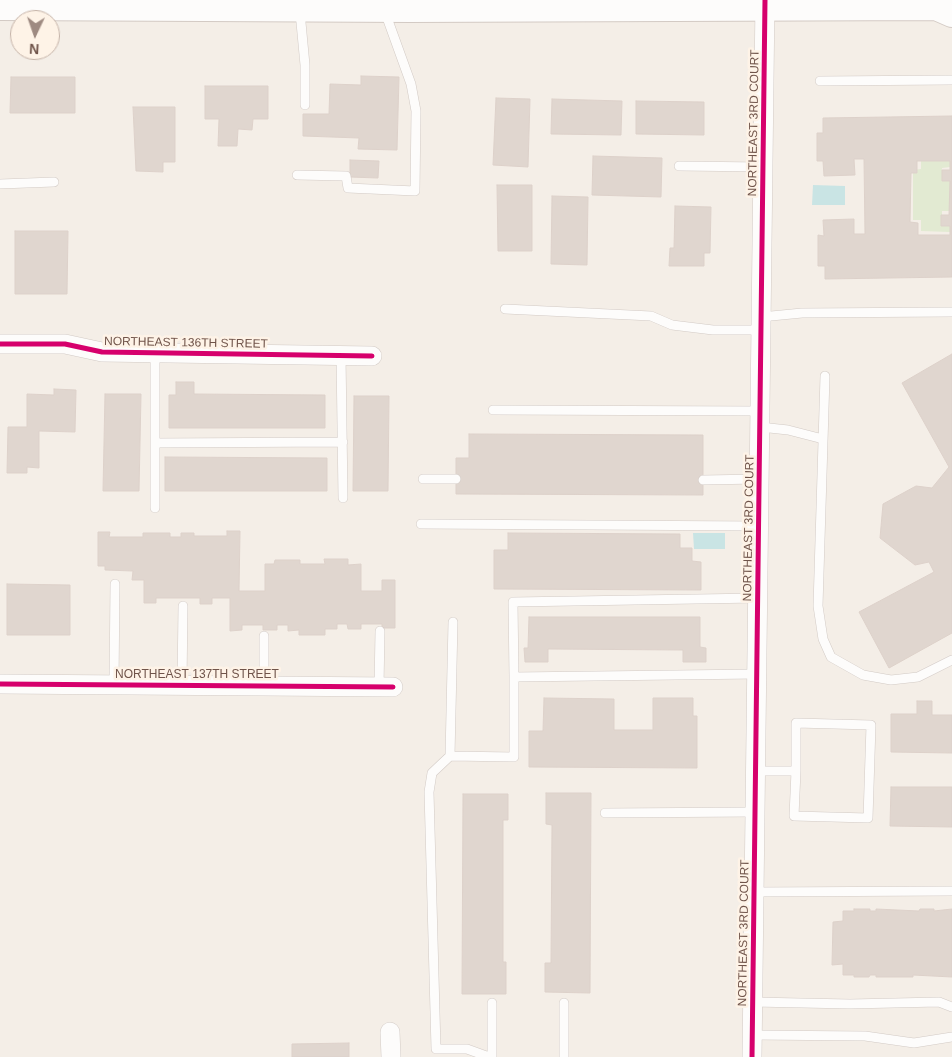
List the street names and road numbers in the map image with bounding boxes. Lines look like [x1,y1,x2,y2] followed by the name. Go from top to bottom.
[746,49,762,197] street label: NORTHEAST 3RD COURT
[104,334,268,352] street label: NORTHEAST 136TH STREET
[741,454,757,602] street label: NORTHEAST 3RD COURT
[115,668,279,682] street label: NORTHEAST 137TH STREET
[736,859,752,1007] street label: NORTHEAST 3RD COURT

